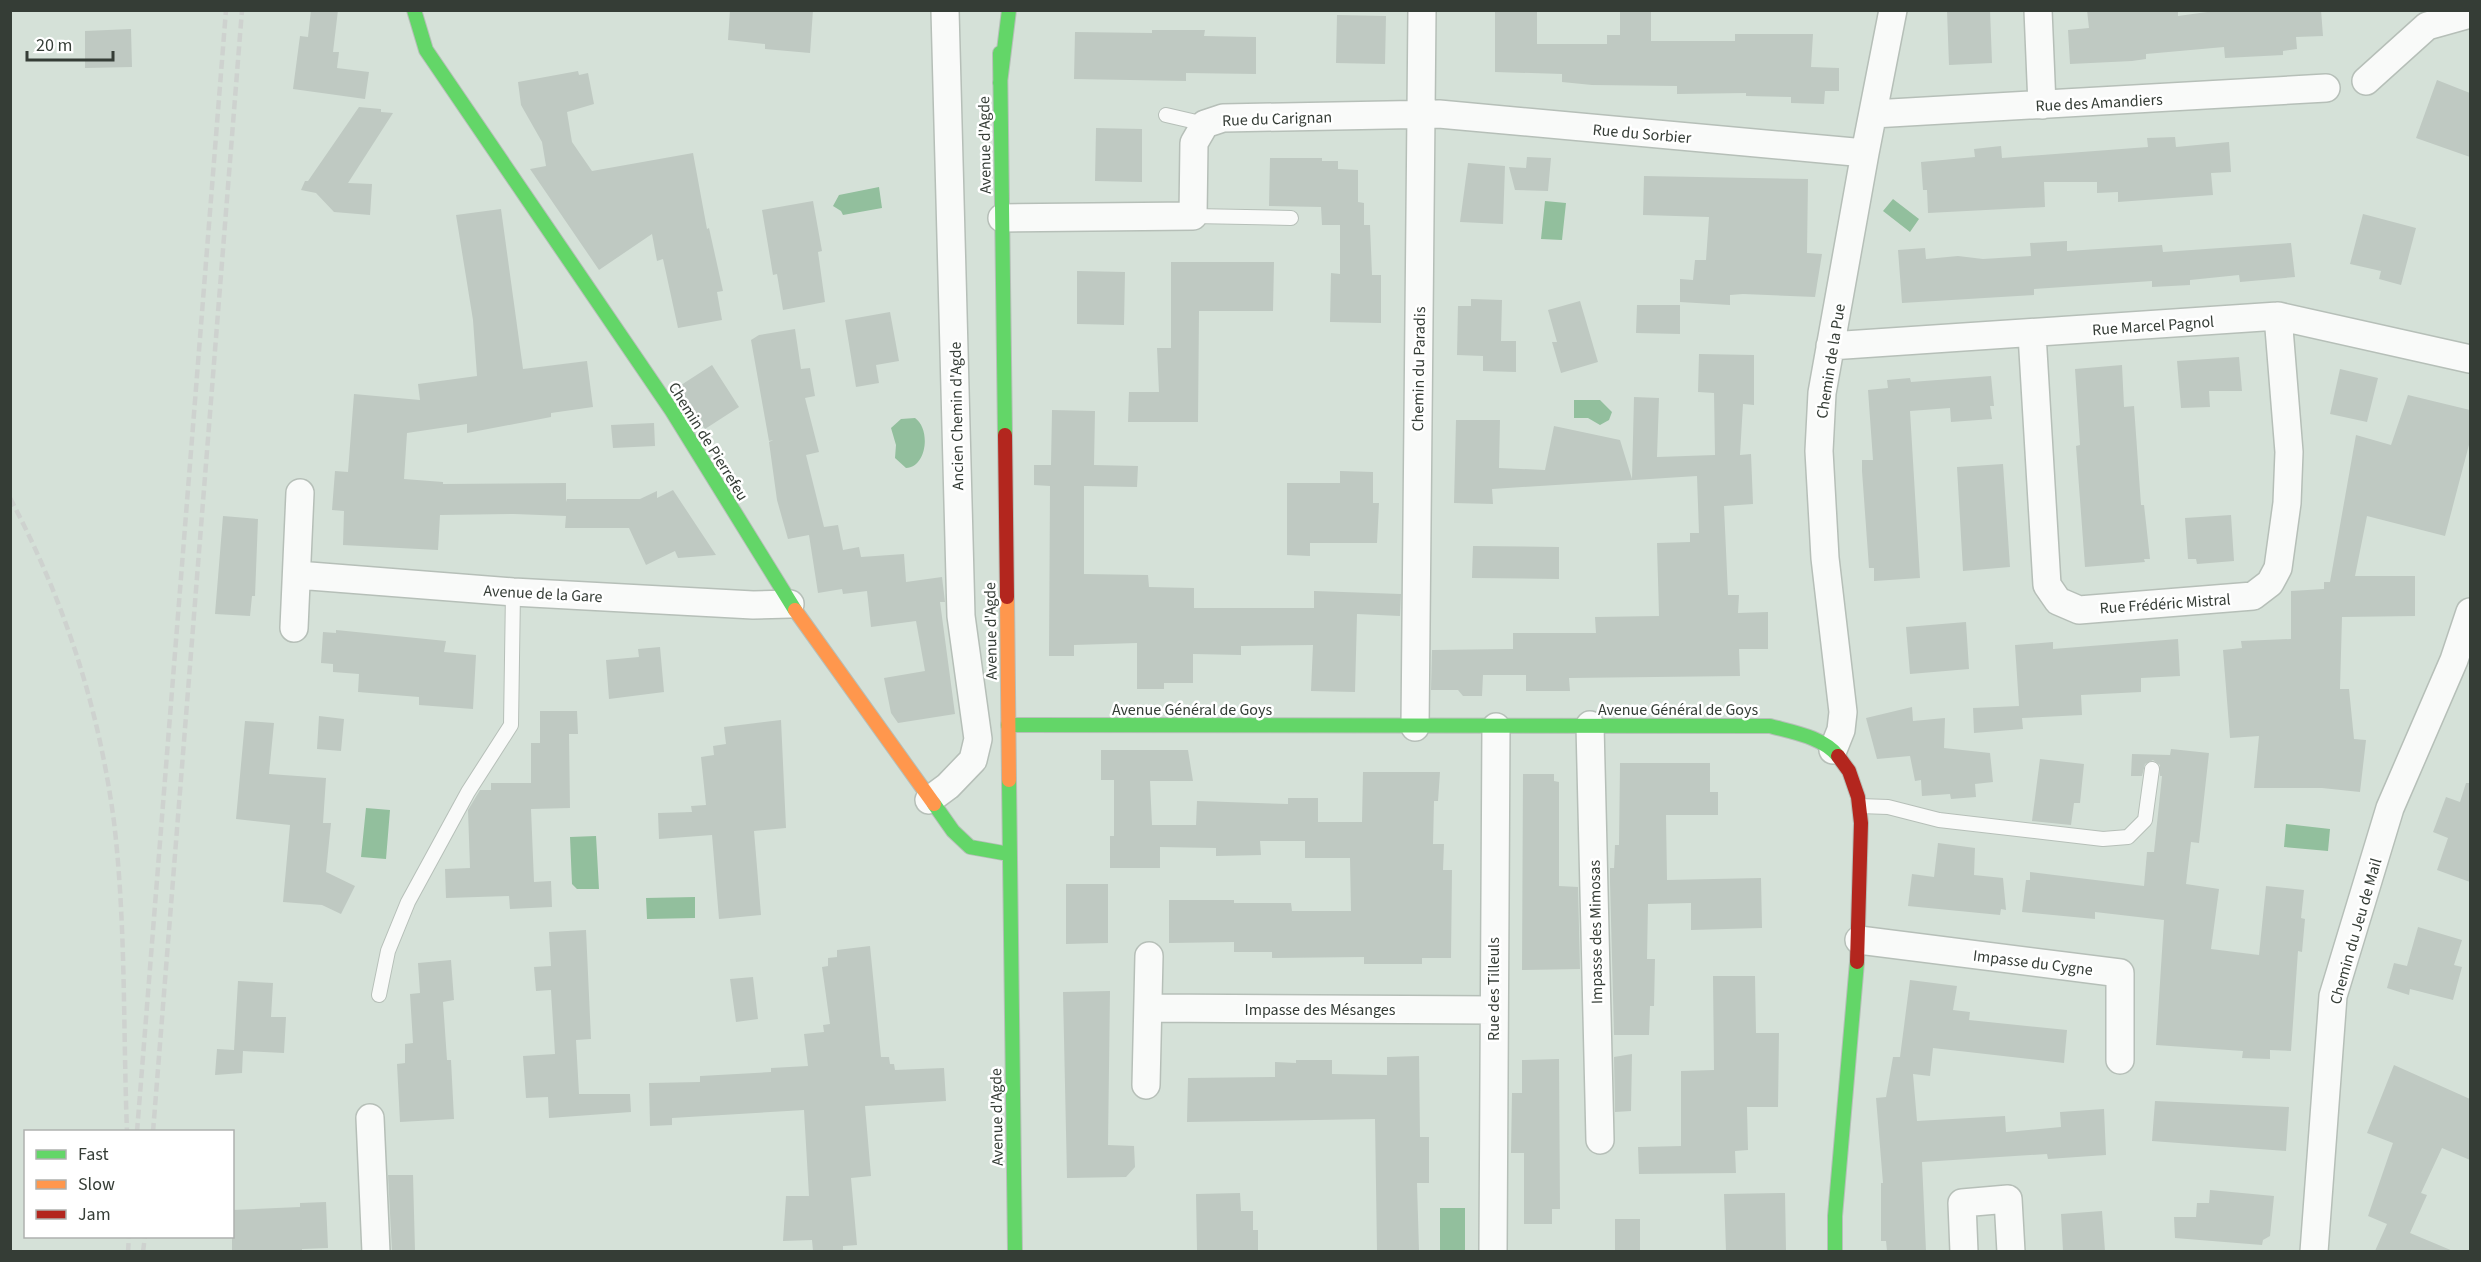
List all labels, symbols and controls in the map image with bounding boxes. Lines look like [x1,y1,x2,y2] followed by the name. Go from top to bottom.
[27,24,112,62] scale bar
[36,33,72,58] text: 20 m
[2035,89,2164,117] street label: Rue des Amandiers
[973,96,997,194] street label: Avenue d'Agde
[1222,106,1332,132] street label: Rue du Carignan
[1592,119,1693,149] street label: Rue du Sorbier
[1811,302,1851,420] street label: Chemin de la Pue
[1407,306,1431,432] street label: Chemin du Paradis
[2091,311,2215,341] street label: Rue Marcel Pagnol
[945,341,969,491] street label: Ancien Chemin d'Agde
[663,378,753,505] street label: Chemin de Pierrefeu
[483,580,603,608] street label: Avenue de la Gare
[979,582,1003,680] street label: Avenue d'Agde
[2099,588,2231,620] street label: Rue Frédéric Mistral
[1112,699,1272,721] street label: Avenue Général de Goys
[1598,699,1758,721] street label: Avenue Général de Goys
[2325,856,2387,1007] street label: Chemin du Jeu de Mail
[1584,859,1608,1004] street label: Impasse des Mimosas
[1483,937,1505,1041] street label: Rue des Tilleuls
[1972,945,2094,981] street label: Impasse du Cygne
[1244,999,1396,1021] street label: Impasse des Mésanges
[985,1068,1009,1166] street label: Avenue d'Agde
[24,1130,234,1238] legend
[78,1142,109,1167] text: Fast
[78,1172,115,1197] text: Slow
[78,1202,111,1227] text: Jam

